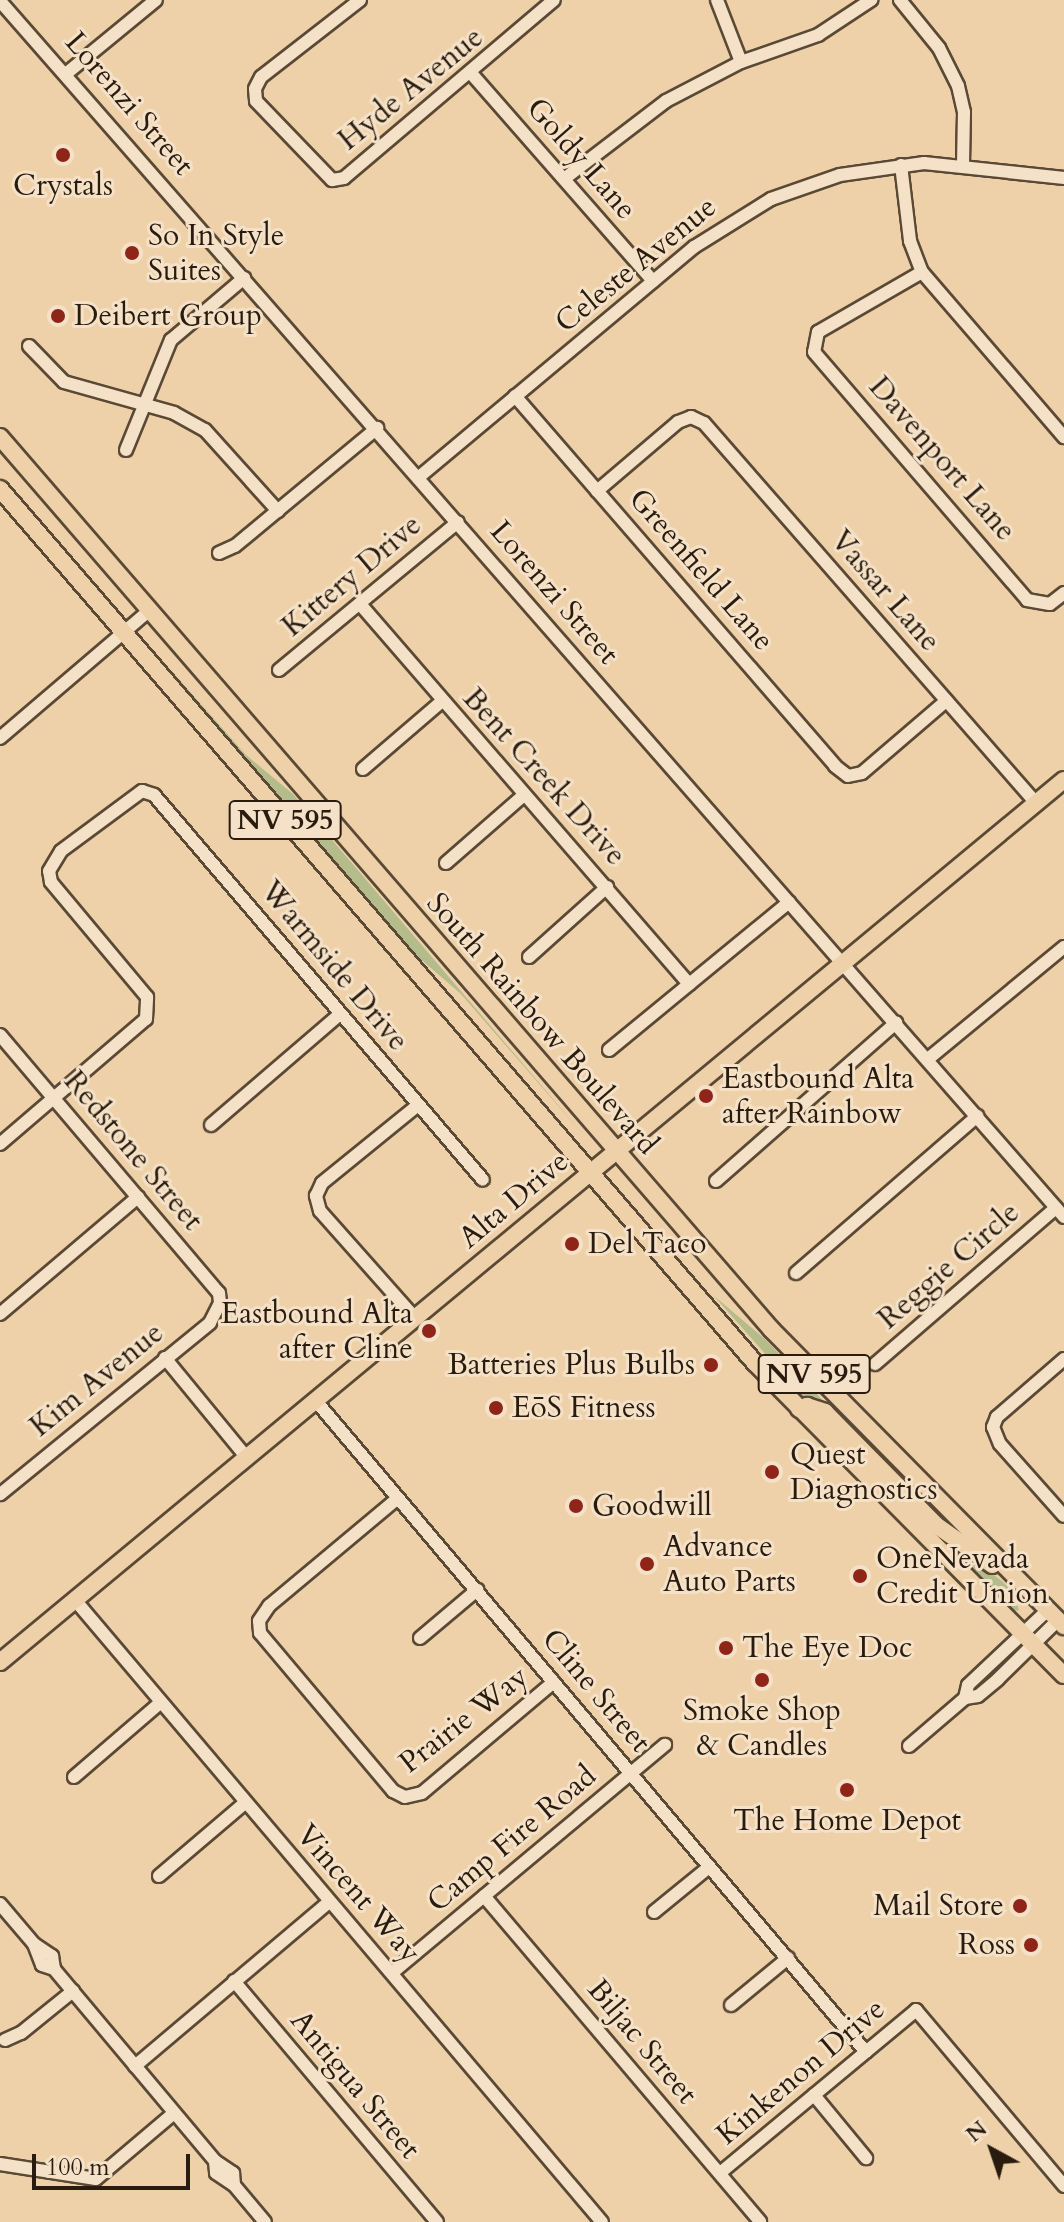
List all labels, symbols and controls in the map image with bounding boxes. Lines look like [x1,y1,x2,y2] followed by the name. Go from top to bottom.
[331,20,491,158] street label: Hyde Avenue
[57,25,201,183] street label: Lorenzi Street
[518,91,644,227] street label: Goldy Lane
[54,146,72,164] marker: Crystals
[13,168,113,204] place label: Crystals
[548,189,724,341] street label: Celeste Avenue
[148,218,284,288] place label: So In Style Suites
[123,244,141,262] marker: So In Style Suites
[74,298,262,334] place label: Deibert Group
[49,307,67,325] marker: Deibert Group
[861,370,1023,548] street label: Davenport Lane
[621,482,781,658] street label: Greenfield Lane
[275,507,429,645] street label: Kittery Drive
[482,514,626,672] street label: Lorenzi Street
[823,523,947,659] street label: Vassar Lane
[455,681,633,873] street label: Bent Creek Drive
[227,796,343,844] road number: NV 595
[252,874,416,1058] street label: Warmside Drive
[419,886,665,1162] street label: South Rainbow Boulevard
[722,1061,914,1132] place label: Eastbound Alta after Rainbow
[56,1064,210,1238] street label: Redstone Street
[697,1087,715,1105] marker: Eastbound Alta after Rainbow
[452,1144,576,1256] street label: Alta Drive
[871,1195,1027,1337] street label: Reggie Circle
[588,1226,707,1262] place label: Del Taco
[563,1235,581,1253] marker: Del Taco
[221,1296,413,1366] place label: Eastbound Alta after Cline
[23,1315,171,1445] street label: Kim Avenue
[420,1322,438,1340] marker: Eastbound Alta after Cline
[447,1347,695,1383] place label: Batteries Plus Bulbs
[756,1350,872,1398] road number: NV 595
[702,1356,720,1374] marker: Batteries Plus Bulbs
[512,1390,656,1426] place label: EōS Fitness
[487,1399,505,1417] marker: EōS Fitness
[790,1437,938,1508] place label: Quest Diagnostics
[761,1461,783,1483] marker: Quest Diagnostics
[592,1488,712,1524] place label: Goodwill
[567,1497,585,1515] marker: Goodwill
[663,1529,796,1600] place label: Advance Auto Parts
[876,1541,1049,1612] place label: OneNevada Credit Union
[638,1555,656,1573] marker: Advance Auto Parts
[851,1567,869,1585] marker: OneNevada Credit Union
[534,1622,658,1760] street label: Cline Street
[742,1630,912,1666] place label: The Eye Doc
[717,1639,735,1657] marker: The Eye Doc
[393,1659,535,1781] street label: Prairie Way
[753,1671,771,1689] marker: Smoke Shop & Candles
[683,1693,841,1764] place label: Smoke Shop & Candles
[420,1758,604,1920] street label: Camp Fire Road
[838,1781,856,1799] marker: The Home Depot
[733,1803,961,1839] place label: The Home Depot
[288,1818,428,1970] street label: Vincent Way
[873,1888,1004,1924] place label: Mail Store
[1011,1897,1029,1915] marker: Mail Store
[958,1927,1015,1963] place label: Ross
[1022,1936,1040,1954] marker: Ross
[579,1972,705,2112] street label: Biljac Street
[710,1991,892,2153] street label: Kinkenon Drive
[282,2003,428,2167] street label: Antigua Street
[952,2110,1032,2190] north arrow
[960,2114,994,2149] text: N
[36,2138,194,2188] scale bar
[46,2151,110,2184] text: 100 m

